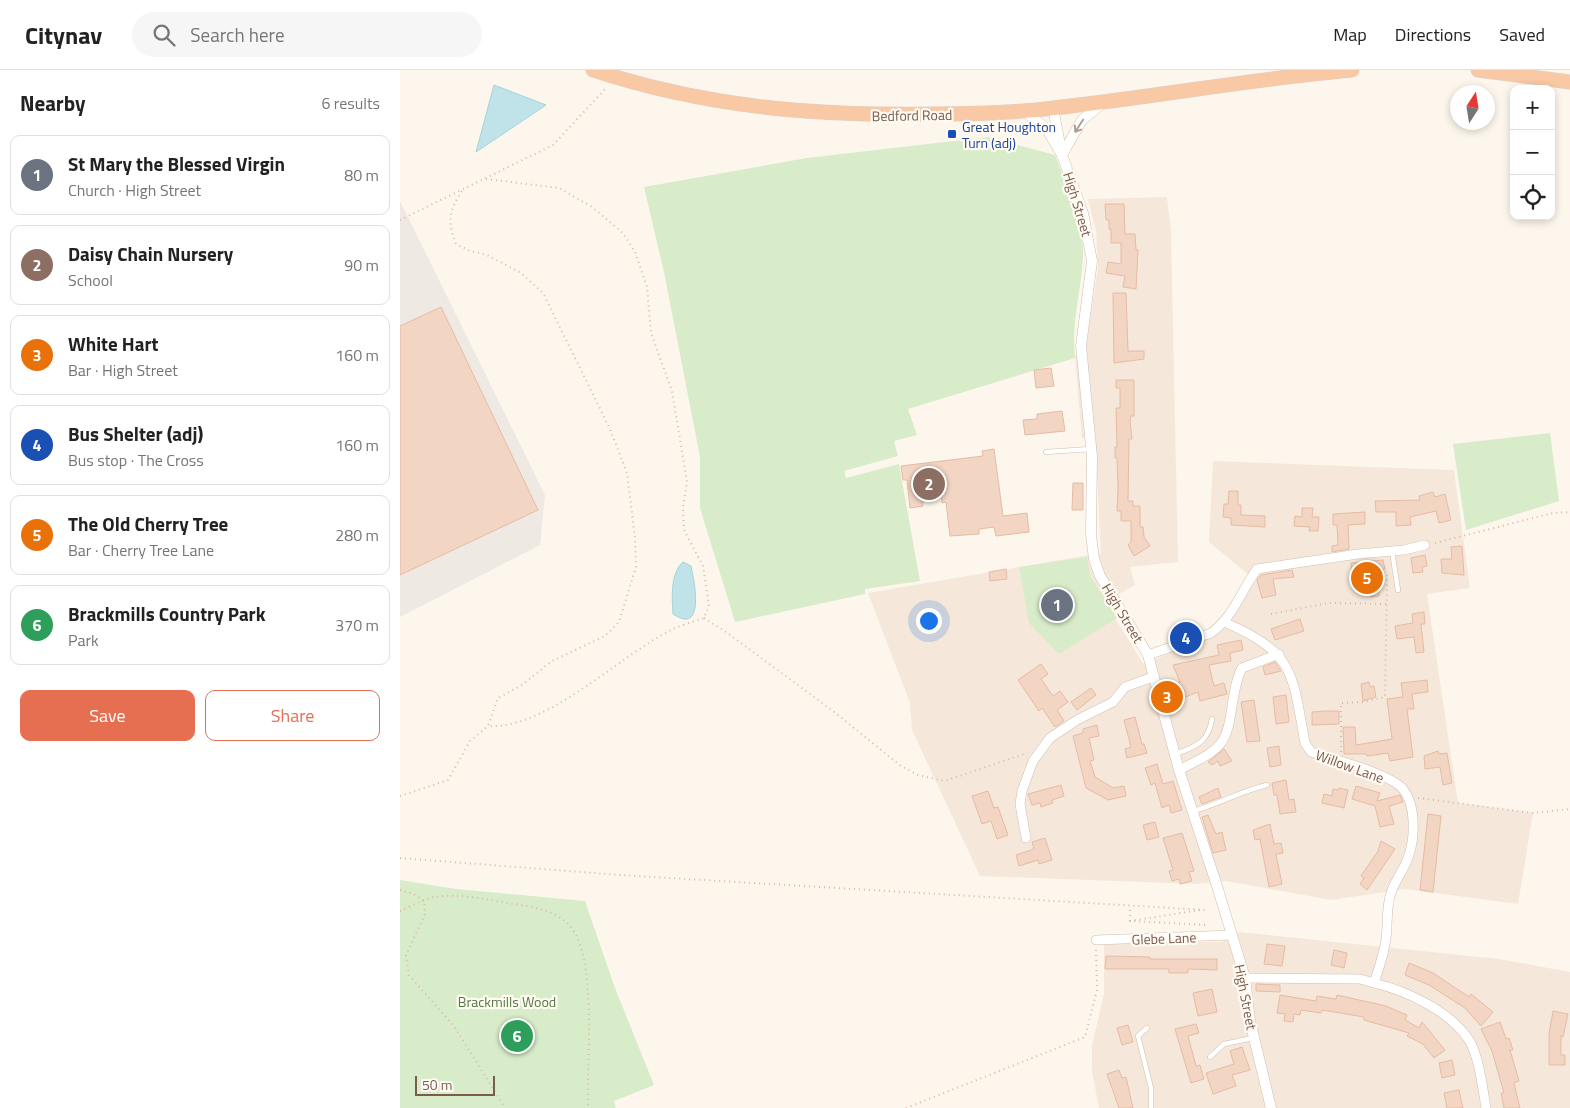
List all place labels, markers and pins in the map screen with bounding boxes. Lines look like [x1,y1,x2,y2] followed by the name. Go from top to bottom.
[962,116,1056,153] place label: Great Houghton Turn (adj)
[946,128,958,140] marker: Great Houghton Turn (adj)
[913,465,945,503] pin: 2
[1351,559,1383,597] pin: 5
[1041,586,1073,624] pin: 1
[1170,619,1202,657] pin: 4
[1151,678,1183,716] pin: 3
[501,1017,533,1055] pin: 6

